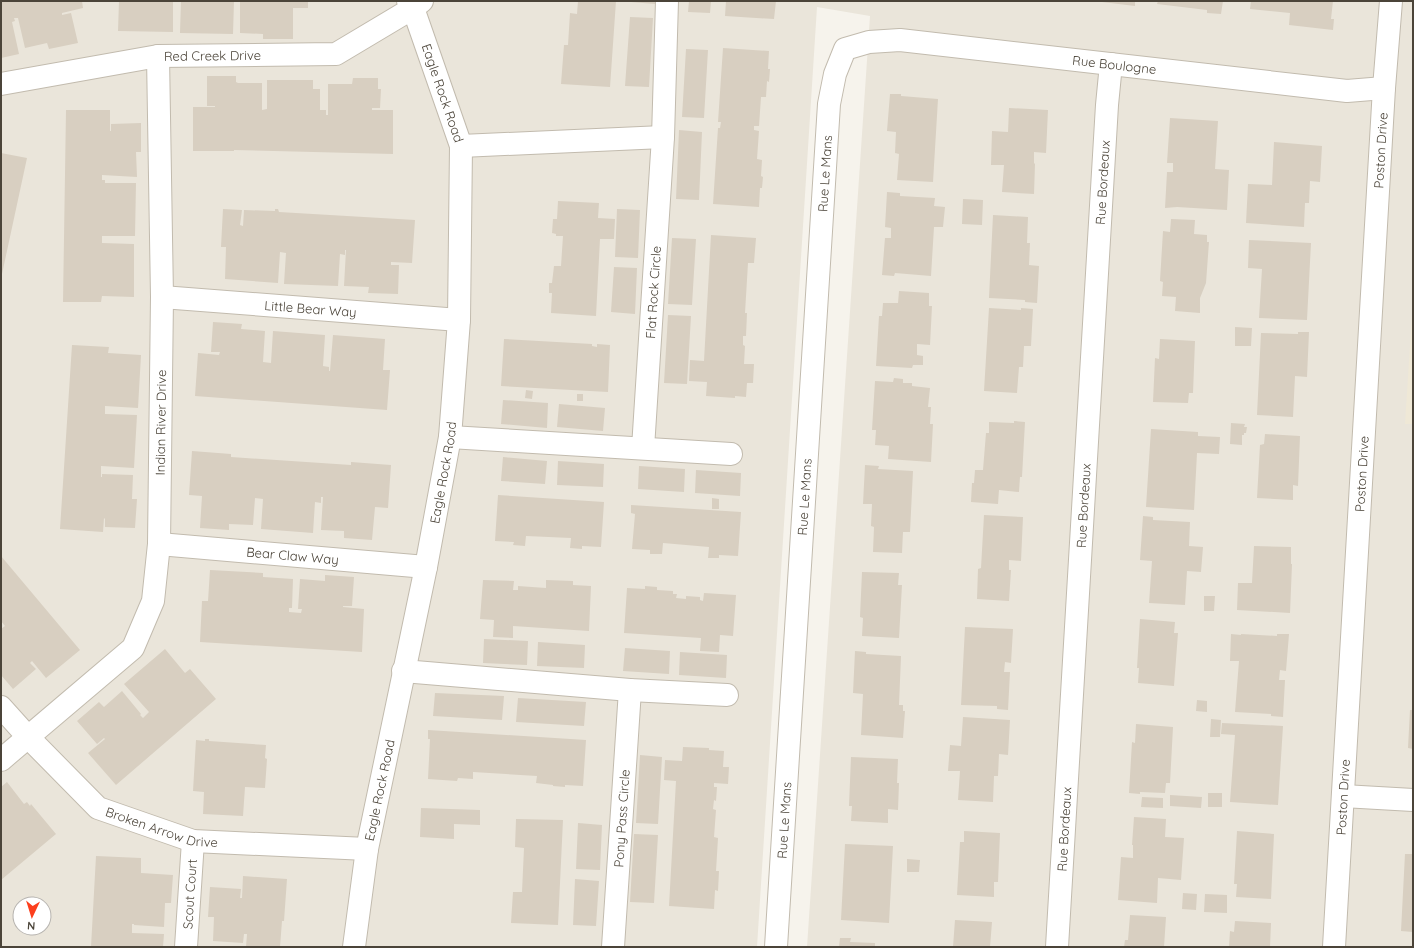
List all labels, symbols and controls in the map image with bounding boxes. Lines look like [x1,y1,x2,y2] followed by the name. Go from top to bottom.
[419,42,467,144] street label: Eagle Rock Road
[164,47,261,64] street label: Red Creek Drive
[1072,52,1157,77] street label: Rue Boulogne
[1370,112,1391,189] street label: Poston Drive
[814,135,835,212] street label: Rue Le Mans
[1092,140,1113,225] street label: Rue Bordeaux
[642,245,664,339] street label: Flat Rock Circle
[264,297,357,320] street label: Little Bear Way
[152,369,169,476] street label: Indian River Drive
[426,421,459,525] street label: Eagle Rock Road
[1351,435,1372,512] street label: Poston Drive
[794,458,815,536] street label: Rue Le Mans
[1073,463,1094,549] street label: Rue Bordeaux
[246,544,339,567] street label: Bear Claw Way
[361,738,398,842] street label: Eagle Rock Road
[1333,759,1353,836] street label: Poston Drive
[610,769,633,868] street label: Pony Pass Circle
[774,781,794,859] street label: Rue Le Mans
[1053,786,1074,872] street label: Rue Bordeaux
[103,803,218,850] street label: Broken Arrow Drive
[179,858,200,930] street label: Scout Court
[12,896,52,936] north arrow
[27,919,36,933] text: N

